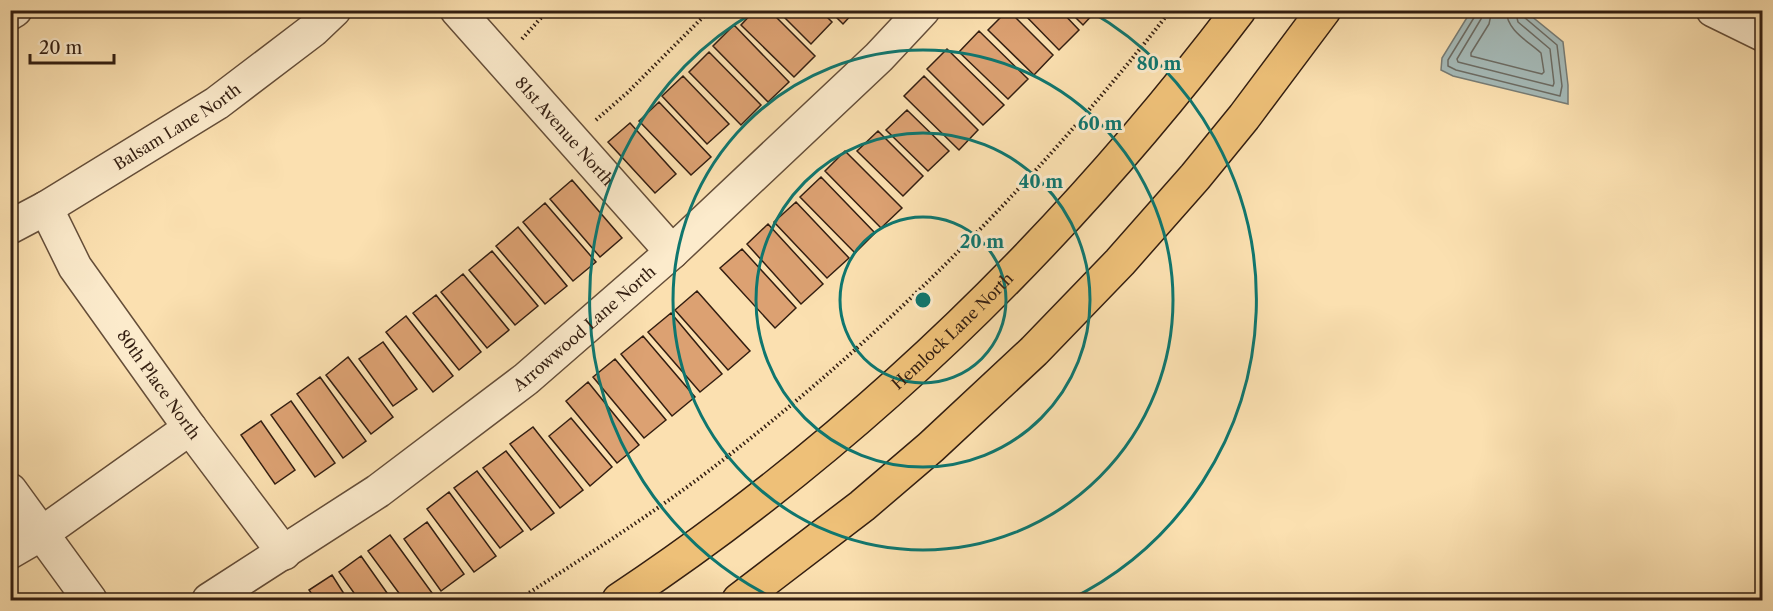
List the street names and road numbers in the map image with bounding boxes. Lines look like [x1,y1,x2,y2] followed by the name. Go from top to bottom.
[511,73,618,190] street label: 81st Avenue North
[110,79,244,174] street label: Balsam Lane North
[508,261,659,396] street label: Arrowwood Lane North
[887,268,1017,394] street label: Hemlock Lane North
[113,326,205,443] street label: 80th Place North

